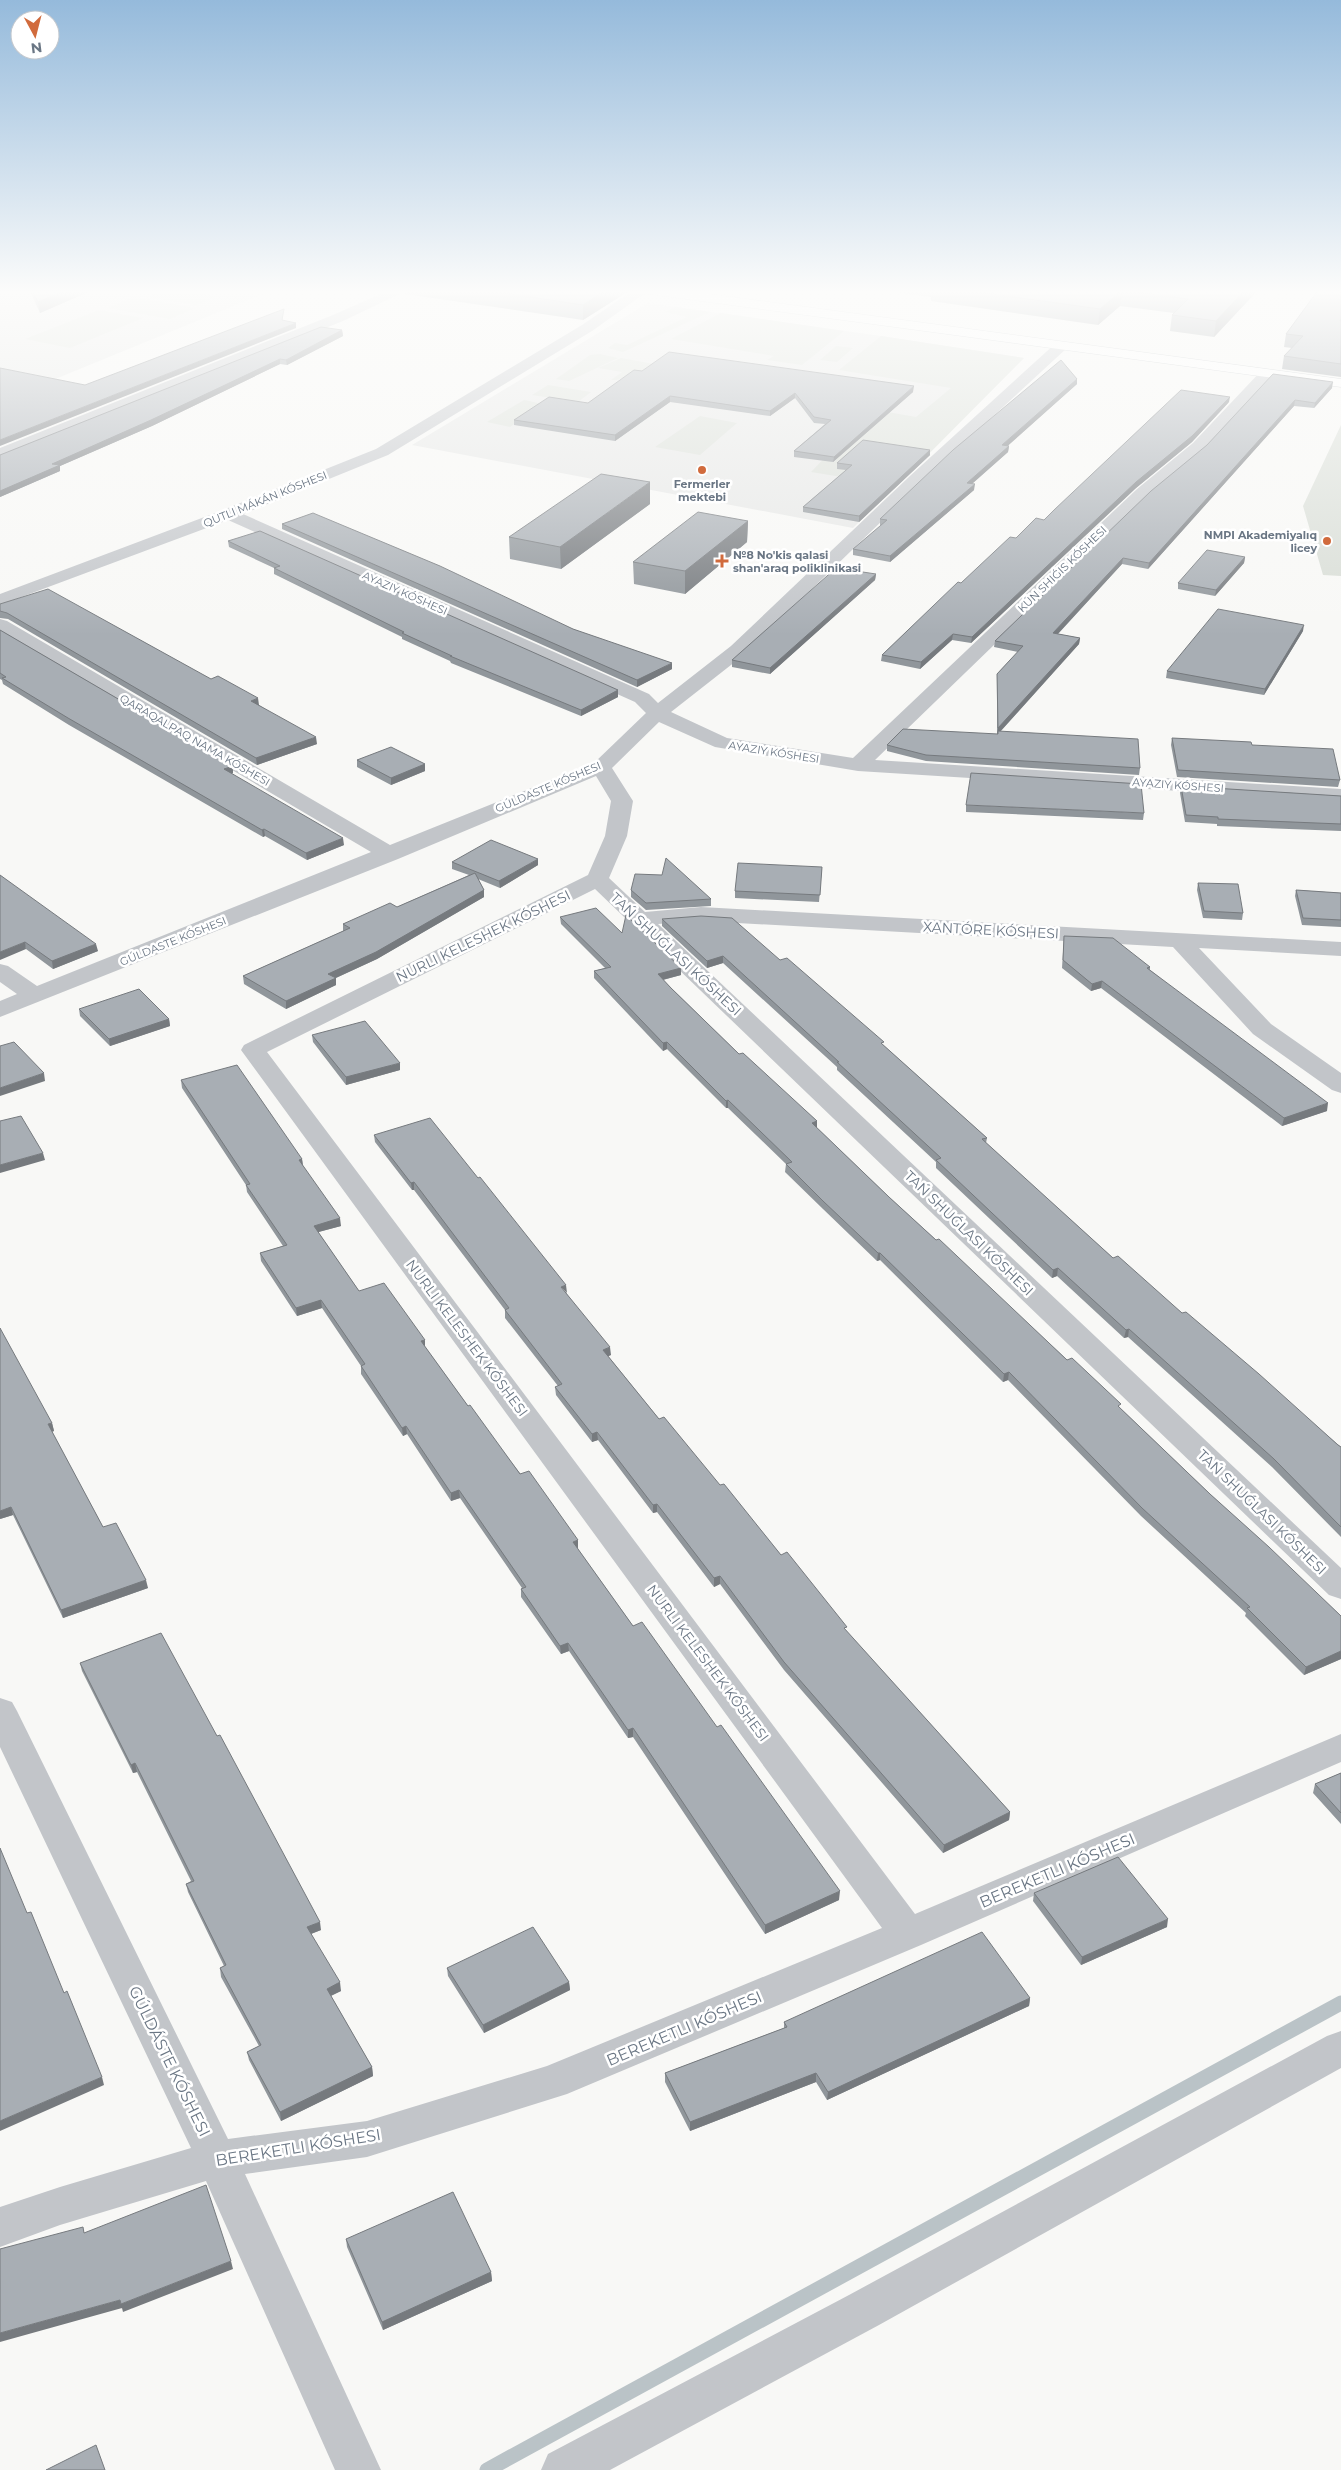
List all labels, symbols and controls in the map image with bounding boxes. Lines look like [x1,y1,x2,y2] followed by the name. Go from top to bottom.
[10,10,60,60] north arrow
[30,38,43,58] text: N
[696,464,708,476] marker: Fermerler mektebi
[201,468,329,530] street label: QUTLI MÁKÁN KÓSHESI
[674,477,731,504] place label: Fermerler mektebi
[1015,523,1109,615] street label: KÚN SHIǴIS KÓSHESI
[1204,528,1317,555] place label: NMPI Akademiyalıq licey
[1321,535,1333,547] marker: NMPI Akademiyalıq licey
[733,548,861,575] place label: №8 No'kis qalasi shan'araq poliklinikasi
[715,554,729,568] marker: №8 No'kis qalasi shan'araq poliklinikasi
[360,568,450,618] street label: AYAZIY KÓSHESI
[117,691,273,789] street label: QARAQALPAQ NAMA KÓSHESI
[728,738,820,766] street label: AYAZIY KÓSHESI
[493,758,603,816] street label: GÚLDASTE KÓSHESI
[1132,775,1224,795] street label: AYAZIY KÓSHESI
[393,886,573,986] street label: NURLI KELESHEK KÓSHESI
[607,889,745,1019] street label: TAŃ SHUǴLASI KÓSHESI
[118,913,228,969] street label: GÚLDASTE KÓSHESI
[922,917,1060,943] street label: XANTÓRE KÓSHESI
[901,1167,1037,1299] street label: TAŃ SHUǴLASI KÓSHESI
[402,1256,532,1420] street label: NURLI KELESHEK KÓSHESI
[1194,1446,1330,1578] street label: TAŃ SHUǴLASI KÓSHESI
[643,1581,773,1745] street label: NURLI KELESHEK KÓSHESI
[977,1829,1138,1912] street label: BEREKETLI KÓSHESI
[125,1983,214,2140] street label: GÚLDÁSTE KÓSHESI
[604,1987,765,2070] street label: BEREKETLI KÓSHESI
[214,2125,382,2170] street label: BEREKETLI KÓSHESI

